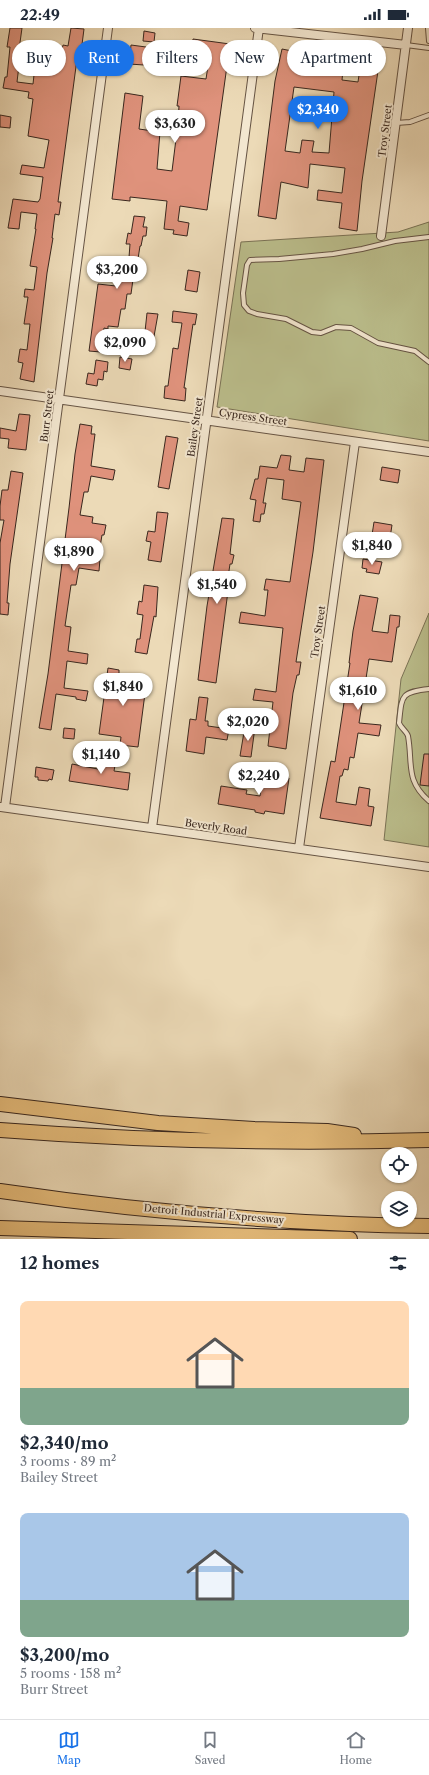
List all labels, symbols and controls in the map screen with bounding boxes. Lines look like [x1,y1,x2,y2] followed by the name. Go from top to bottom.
[20,5,60,24] text: 22:49
[12,40,66,76] chip: Buy
[74,40,134,76] chip: Rent
[142,40,212,76] chip: Filters
[220,40,279,76] chip: New
[287,40,386,76] chip: Apartment
[285,96,351,130] pin: $2,340
[297,101,339,117] text: $2,340
[375,103,395,158] street label: Troy Street
[142,110,208,144] pin: $3,630
[154,115,196,131] text: $3,630
[84,256,150,290] pin: $3,200
[96,261,138,277] text: $3,200
[92,329,158,363] pin: $2,090
[104,334,146,350] text: $2,090
[37,389,57,443] street label: Burr Street
[184,396,206,458] street label: Bailey Street
[218,406,288,428] street label: Cypress Street
[339,532,405,566] pin: $1,840
[352,537,392,553] text: $1,840
[41,538,107,572] pin: $1,890
[54,543,94,559] text: $1,890
[184,571,250,605] pin: $1,540
[197,576,237,592] text: $1,540
[308,604,328,659] street label: Troy Street
[90,673,156,707] pin: $1,840
[325,677,391,711] pin: $1,610
[103,678,143,694] text: $1,840
[339,682,377,698] text: $1,610
[215,708,281,742] pin: $2,020
[227,713,269,729] text: $2,020
[68,741,134,775] pin: $1,140
[82,746,120,762] text: $1,140
[226,762,292,796] pin: $2,240
[238,767,280,783] text: $2,240
[184,816,248,838] street label: Beverly Road
[381,1147,417,1227] map controls
[381,1147,417,1183] button: locate
[381,1191,417,1227] button: layers
[143,1201,285,1227] street label: Detroit Industrial Expressway
[387,1252,409,1274] icon: filters
[20,1253,99,1273] text: 12 homes
[179,1327,251,1399] icon: home
[20,1433,109,1453] text: $2,340/mo
[20,1453,116,1469] text: 3 rooms · 89 m²
[20,1469,98,1485] text: Bailey Street
[179,1539,251,1611] icon: home
[20,1645,109,1665] text: $3,200/mo
[20,1665,121,1681] text: 5 rooms · 158 m²
[20,1681,88,1697] text: Burr Street
[57,1729,81,1767] tab: Map
[195,1729,225,1767] tab: Saved
[340,1729,372,1767] tab: Home

